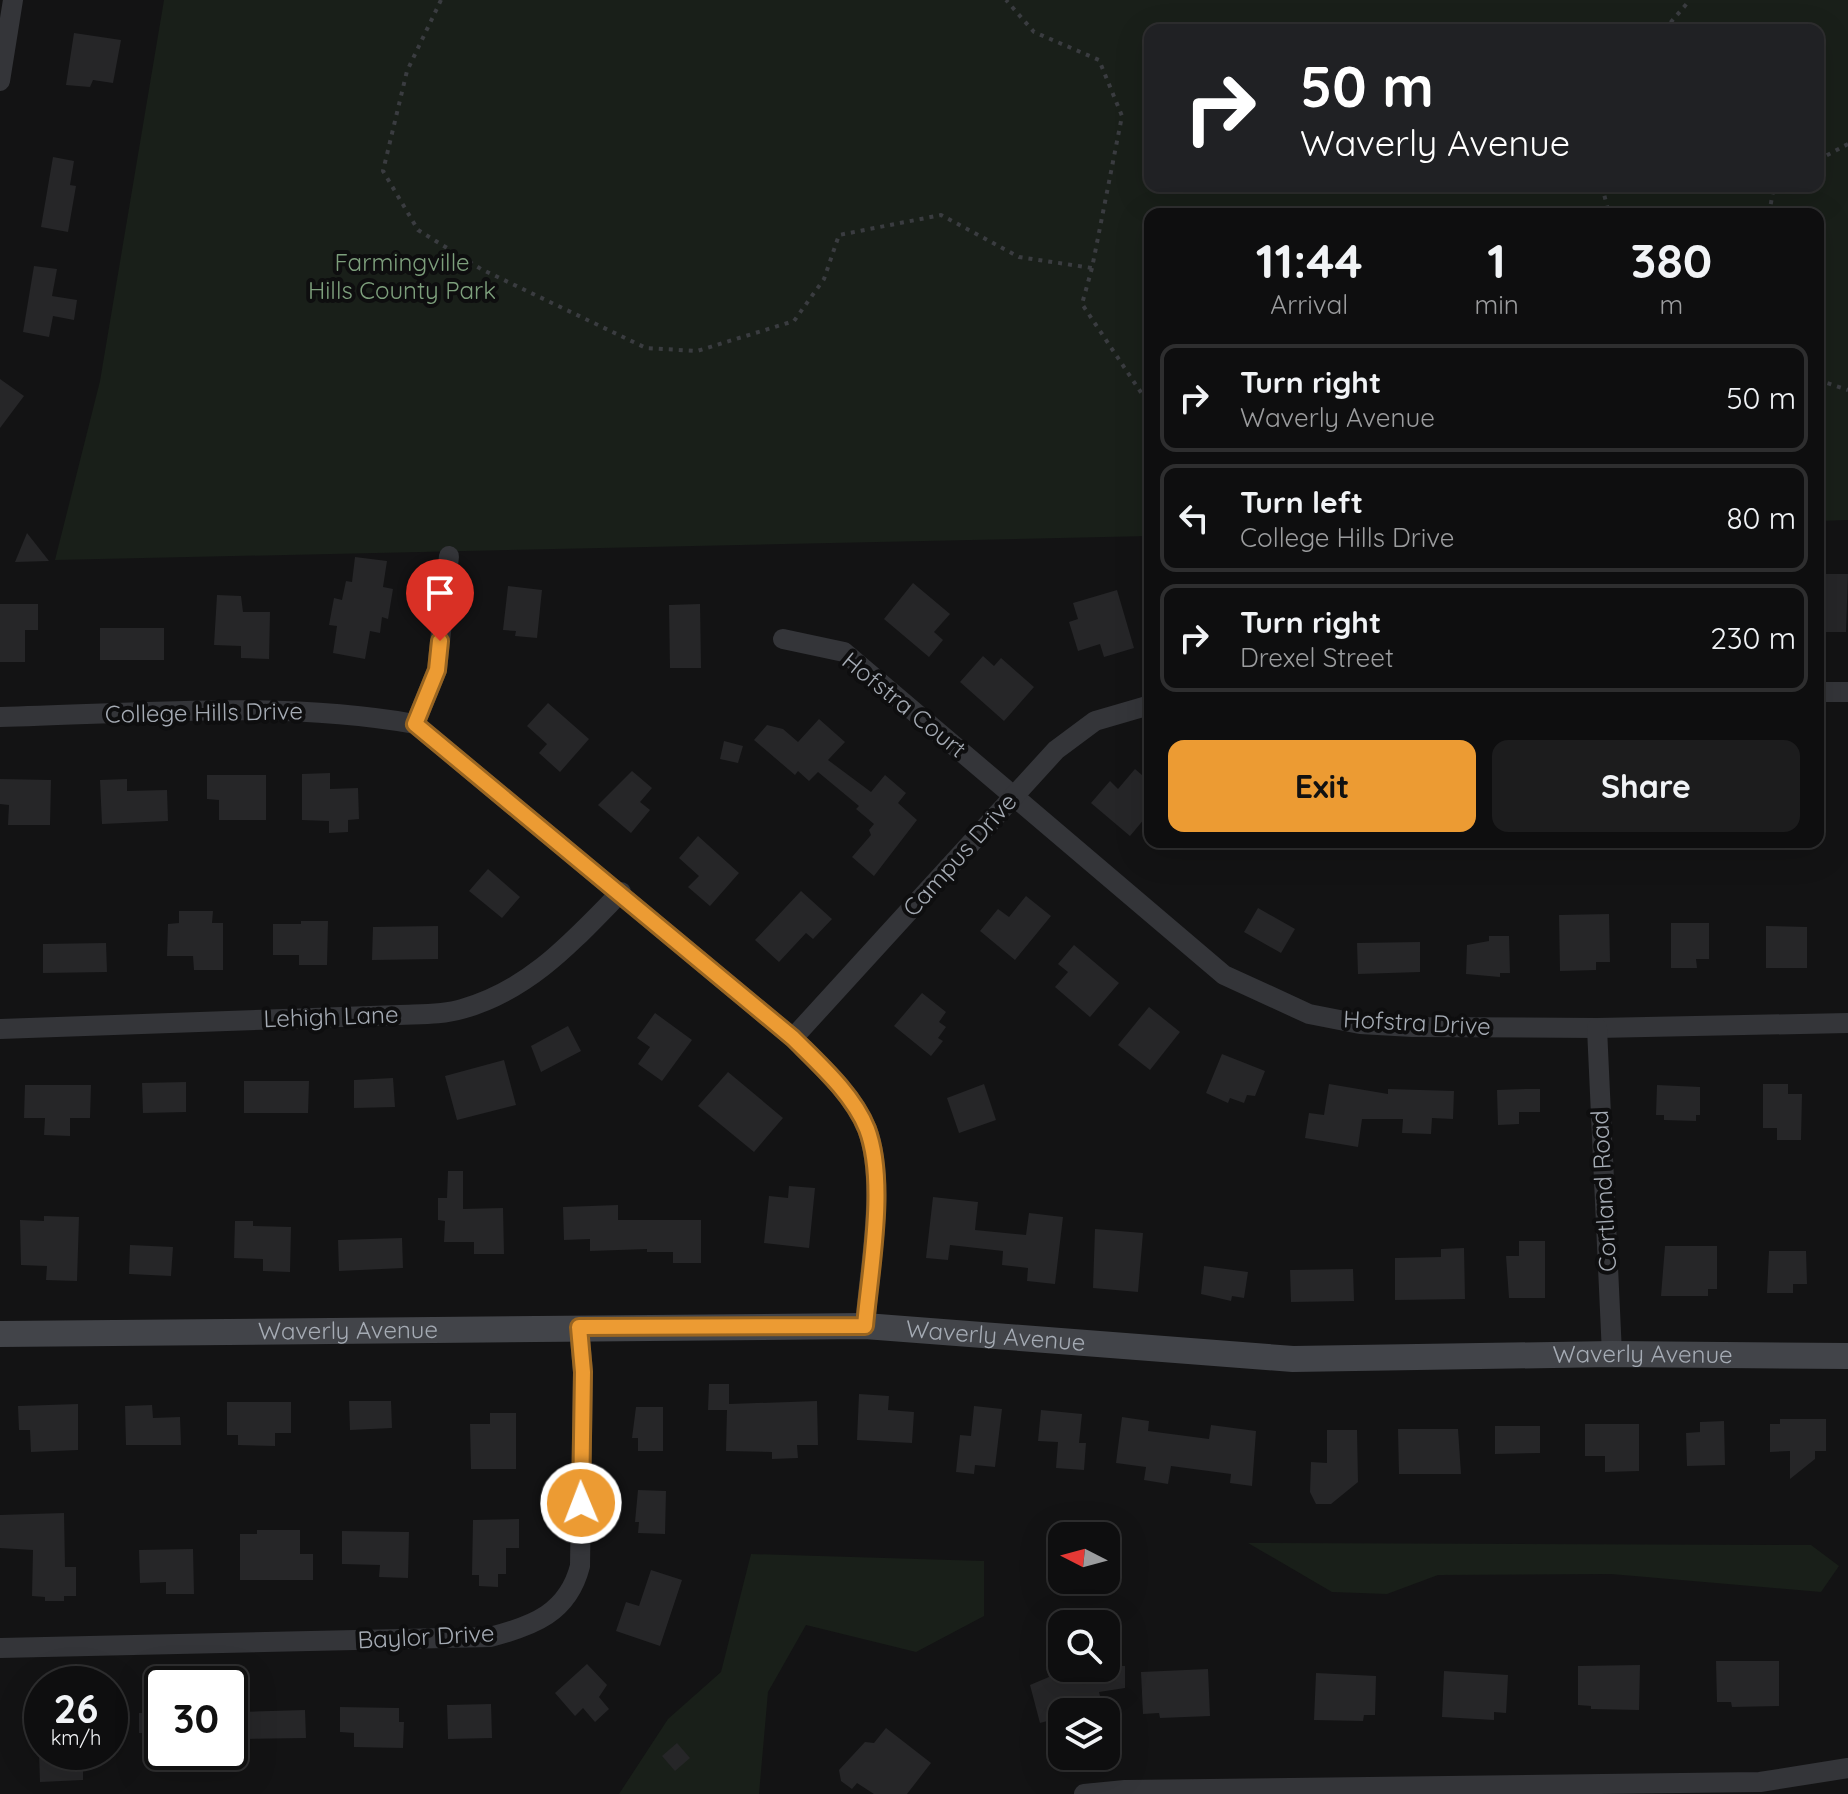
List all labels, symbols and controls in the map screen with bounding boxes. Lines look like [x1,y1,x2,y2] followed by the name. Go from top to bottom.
[1300,51,1434,121] text: 50 m
[1168,56,1272,160] icon: right
[1300,120,1570,165] text: Waverly Avenue
[1256,230,1363,290] text: 11:44
[1487,230,1506,290] text: 1
[1631,230,1712,290] text: 380
[308,247,496,305] park label: Farmingville Hills County Park
[1270,288,1348,321] text: Arrival
[1475,288,1519,321] text: min
[1660,288,1683,321] text: m
[1240,363,1381,401] text: Turn right
[1172,376,1216,420] icon: right
[1726,379,1796,417] text: 50 m
[1240,401,1435,434] text: Waverly Avenue
[1240,483,1363,521] text: Turn left
[1172,496,1216,540] icon: left
[1726,499,1796,537] text: 80 m
[1240,521,1455,554] text: College Hills Drive
[406,559,474,641] pin
[418,571,462,615] icon: arrive
[1240,603,1381,641] text: Turn right
[1172,616,1216,660] icon: right
[1710,619,1796,657] text: 230 m
[1240,641,1394,674] text: Drexel Street
[836,645,973,763] street label: Hofstra Court
[105,695,303,729] street label: College Hills Drive
[1168,740,1476,832] button: Exit
[1492,740,1800,832] button: Share
[896,786,1023,922] street label: Campus Drive
[263,999,399,1033] street label: Lehigh Lane
[1343,1003,1492,1041] street label: Hofstra Drive
[1584,1109,1622,1273] street label: Cortland Road
[905,1313,1087,1357] street label: Waverly Avenue
[258,1314,438,1346] street label: Waverly Avenue
[1552,1338,1733,1369] street label: Waverly Avenue
[539,1461,623,1545] position arrow
[1048,1522,1120,1594] north arrow
[1048,1522,1120,1770] map controls
[1048,1610,1120,1682] button: search
[357,1617,495,1655] street label: Baylor Drive
[144,1666,248,1770] speed limit sign: 30
[54,1683,98,1733] text: 26
[1048,1698,1120,1770] button: layers
[51,1725,101,1750] text: km/h

